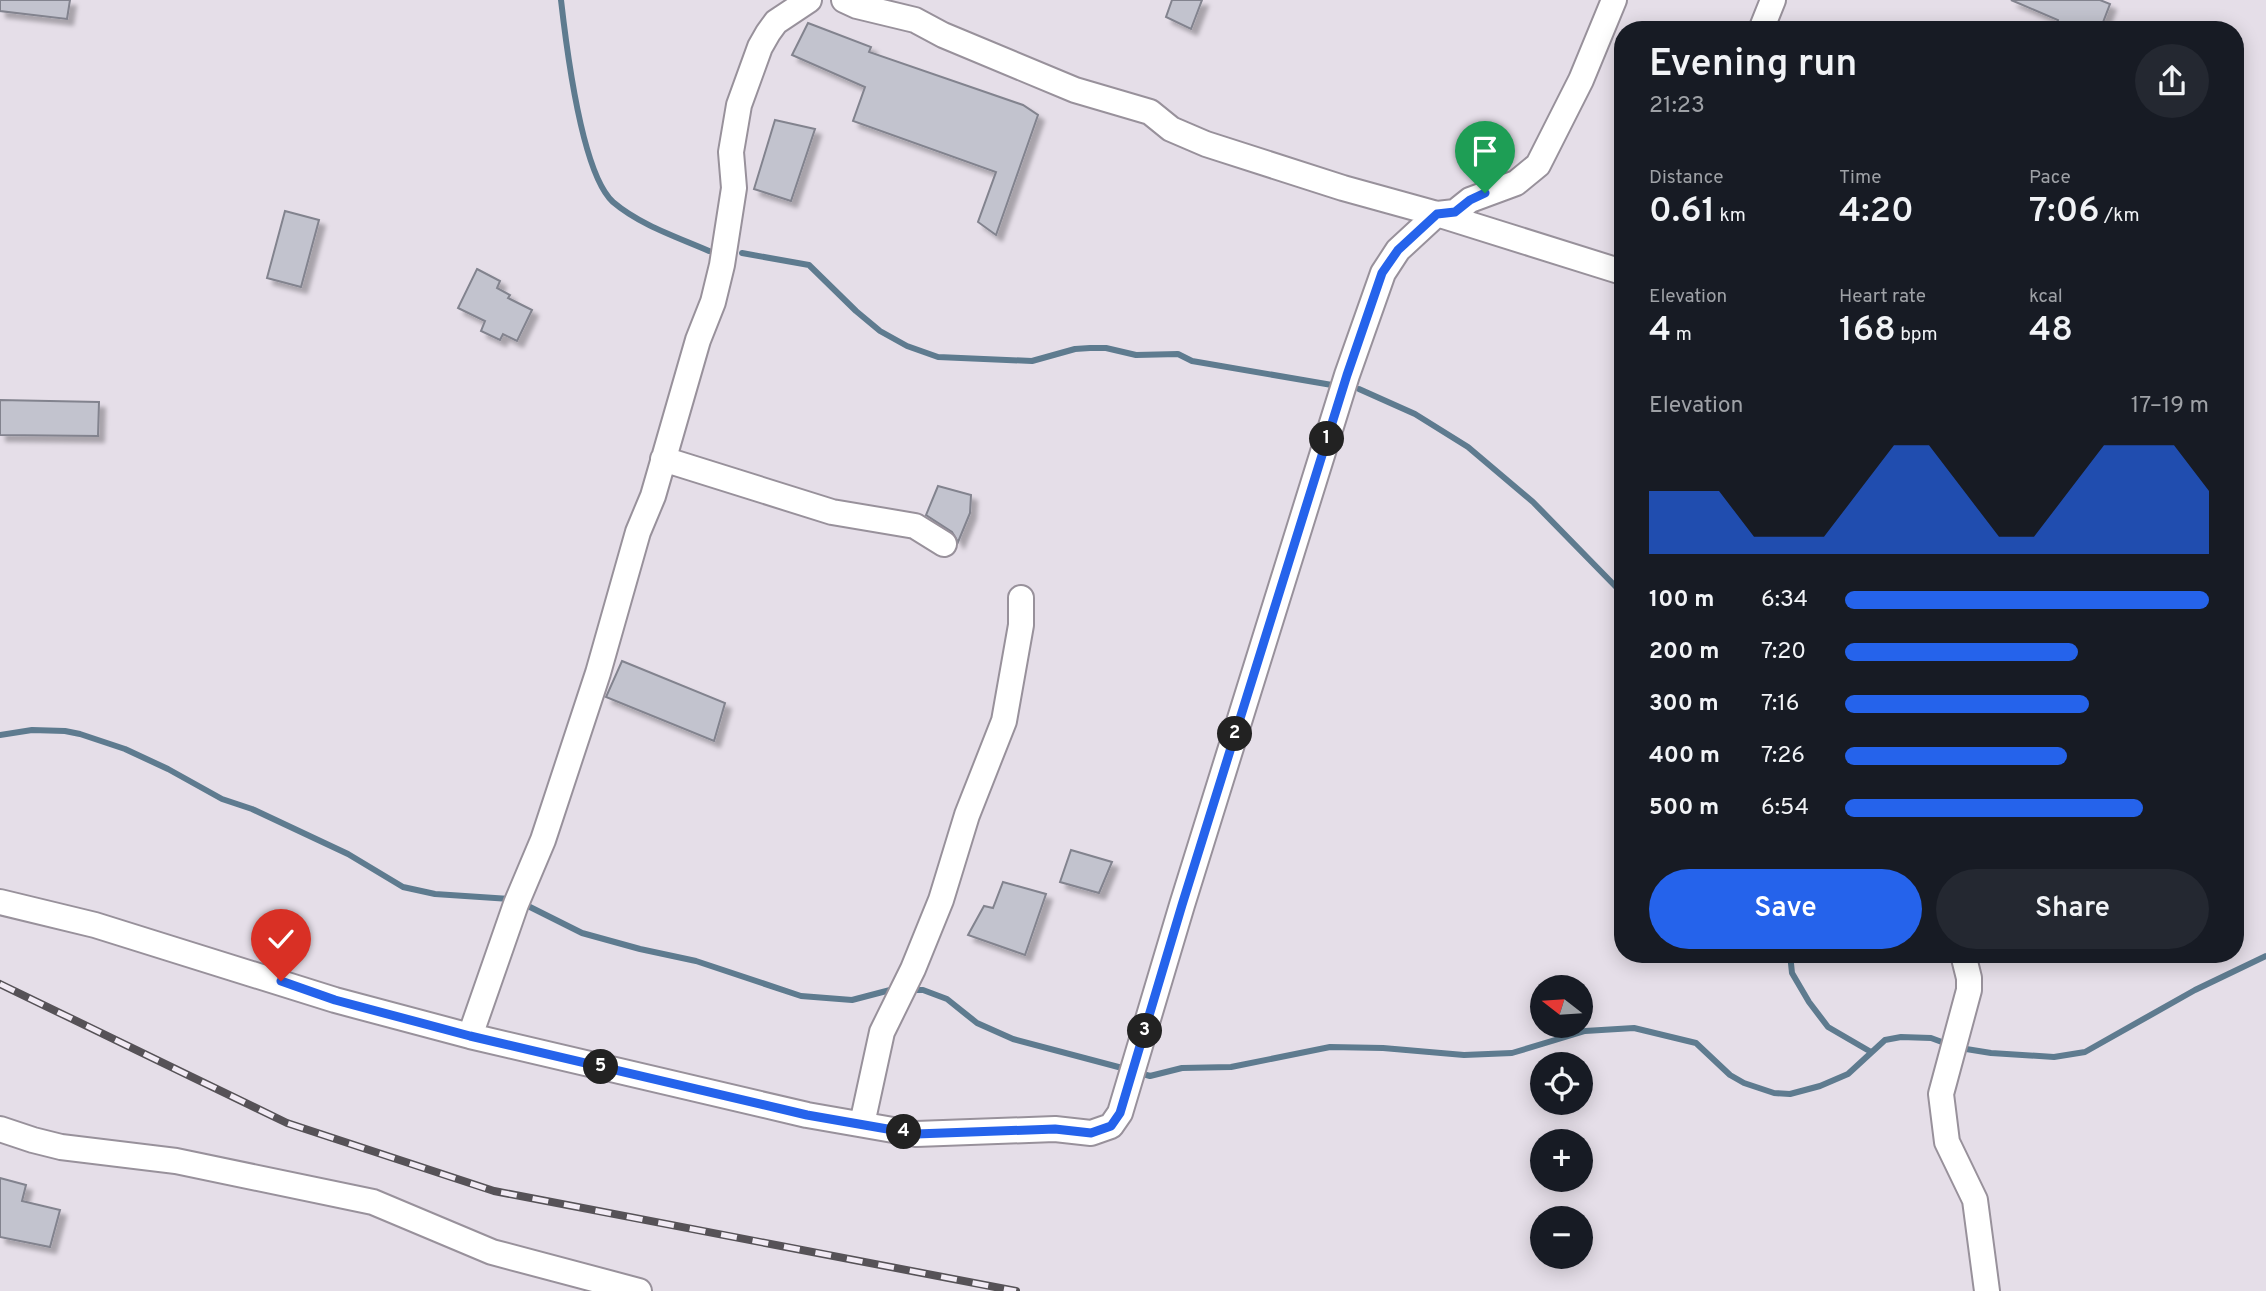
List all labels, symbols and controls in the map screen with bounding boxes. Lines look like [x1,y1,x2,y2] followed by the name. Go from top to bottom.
[1649,41,1857,90] text: Evening run
[2135,44,2209,118] button: share
[1649,92,1705,121] text: 21:23
[1455,121,1515,193] pin
[1466,132,1504,170] icon: arrive
[1649,166,1724,190] text: Distance
[1839,166,1882,190] text: Time
[2029,166,2071,190] text: Pace
[1649,190,1715,234] text: 0.61
[1839,190,1914,234] text: 4:20
[2029,190,2100,234] text: 7:06
[1715,204,1746,228] text: km
[2100,204,2140,228] text: /km
[1649,285,1727,309] text: Elevation
[1839,285,1926,309] text: Heart rate
[2029,285,2063,309] text: kcal
[1649,309,1671,353] text: 4
[1839,309,1896,353] text: 168
[2029,309,2073,353] text: 48
[1671,323,1692,347] text: m
[1896,323,1938,347] text: bpm
[1649,392,1744,421] text: Elevation
[2131,392,2209,421] text: 17–19 m
[1310,422,1344,457] pin: 1
[1323,426,1330,450] text: 1
[1649,586,1714,615] text: 100 m
[1761,586,1808,615] text: 6:34
[1649,638,1719,667] text: 200 m
[1761,638,1806,667] text: 7:20
[1649,690,1719,719] text: 300 m
[1761,690,1800,719] text: 7:16
[1218,716,1252,752] pin: 2
[1229,721,1240,745] text: 2
[1649,742,1720,771] text: 400 m
[1761,742,1805,771] text: 7:26
[1649,794,1719,823] text: 500 m
[1761,794,1809,823] text: 6:54
[1649,869,1922,949] button: Save
[1936,869,2209,949] button: Share
[251,909,311,981] pin
[262,920,300,958] icon: check
[1530,975,1592,1038] north arrow
[1530,975,1593,1269] map controls
[1128,1014,1162,1048] pin: 3
[1139,1018,1150,1042] text: 3
[584,1050,618,1084] pin: 5
[1530,1052,1593,1115] button: locate
[595,1054,606,1078] text: 5
[886,1114,922,1150] pin: 4
[897,1119,910,1143] text: 4
[1530,1129,1593,1192] button: +
[1530,1206,1593,1269] button: −

